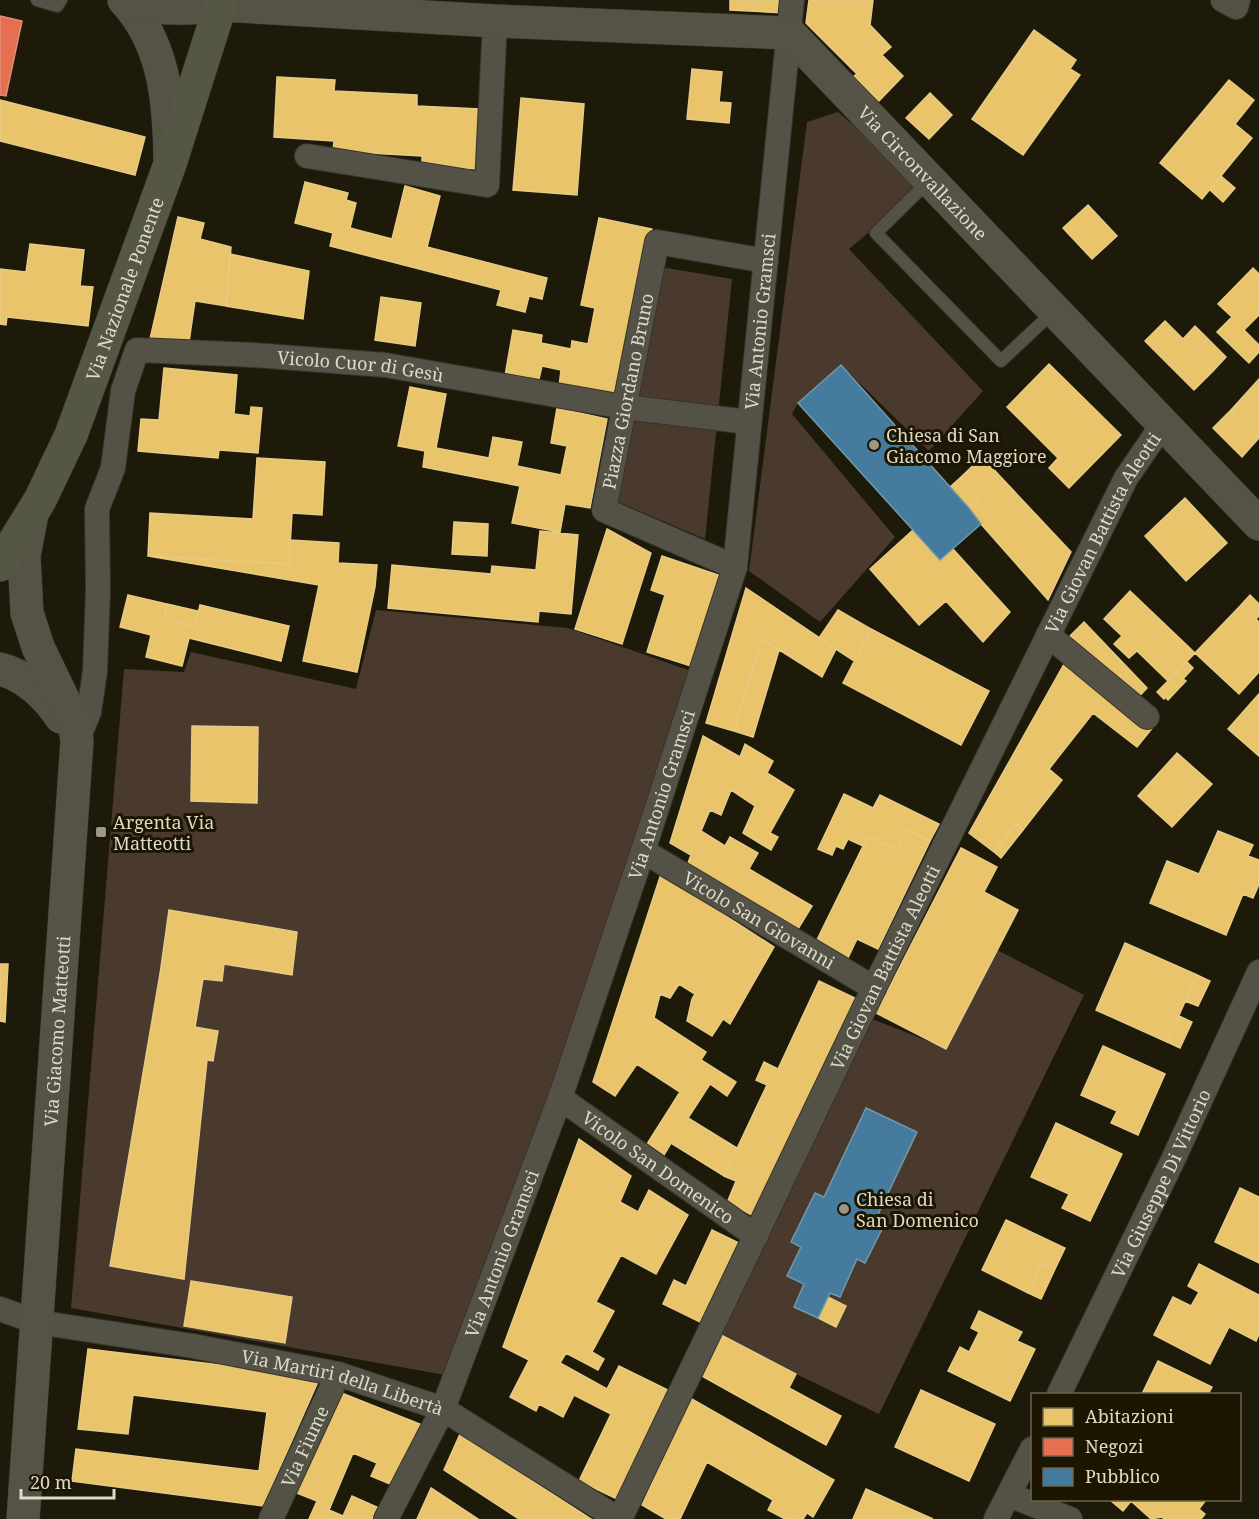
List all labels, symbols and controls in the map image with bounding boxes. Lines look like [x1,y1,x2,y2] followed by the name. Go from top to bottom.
[853,100,993,245] street label: Via Circonvallazione
[80,194,169,384] street label: Via Nazionale Ponente
[739,232,781,411] street label: Via Antonio Gramsci
[596,291,659,491] street label: Piazza Giordano Bruno
[276,345,446,387] street label: Vicolo Cuor di Gesù
[886,423,1047,468] place label: Chiesa di San Giacomo Maggiore
[1039,427,1166,638] street label: Via Giovan Battista Aleotti
[867,438,881,452] marker: Chiesa di San Giacomo Maggiore
[622,706,700,883] street label: Via Antonio Gramsci
[113,810,214,855] place label: Argenta Via Matteotti
[94,825,108,839] marker: Argenta Via Matteotti
[825,861,945,1074] street label: Via Giovan Battista Aleotti
[679,865,840,974] street label: Vicolo San Giovanni
[38,935,75,1127] street label: Via Giacomo Matteotti
[1106,1085,1216,1282] street label: Via Giuseppe Di Vittorio
[577,1105,739,1229] street label: Vicolo San Domenico
[459,1166,544,1341] street label: Via Antonio Gramsci
[856,1187,979,1232] place label: Chiesa di San Domenico
[837,1202,851,1216] marker: Chiesa di San Domenico
[239,1344,447,1420] street label: Via Martiri della Libertà
[1031,1393,1241,1501] legend
[275,1402,334,1491] street label: Via Fiume
[1085,1404,1174,1428] text: Abitazioni
[1085,1434,1144,1458] text: Negozi
[21,1462,114,1500] scale bar
[1085,1464,1160,1488] text: Pubblico
[30,1470,72,1494] text: 20 m

